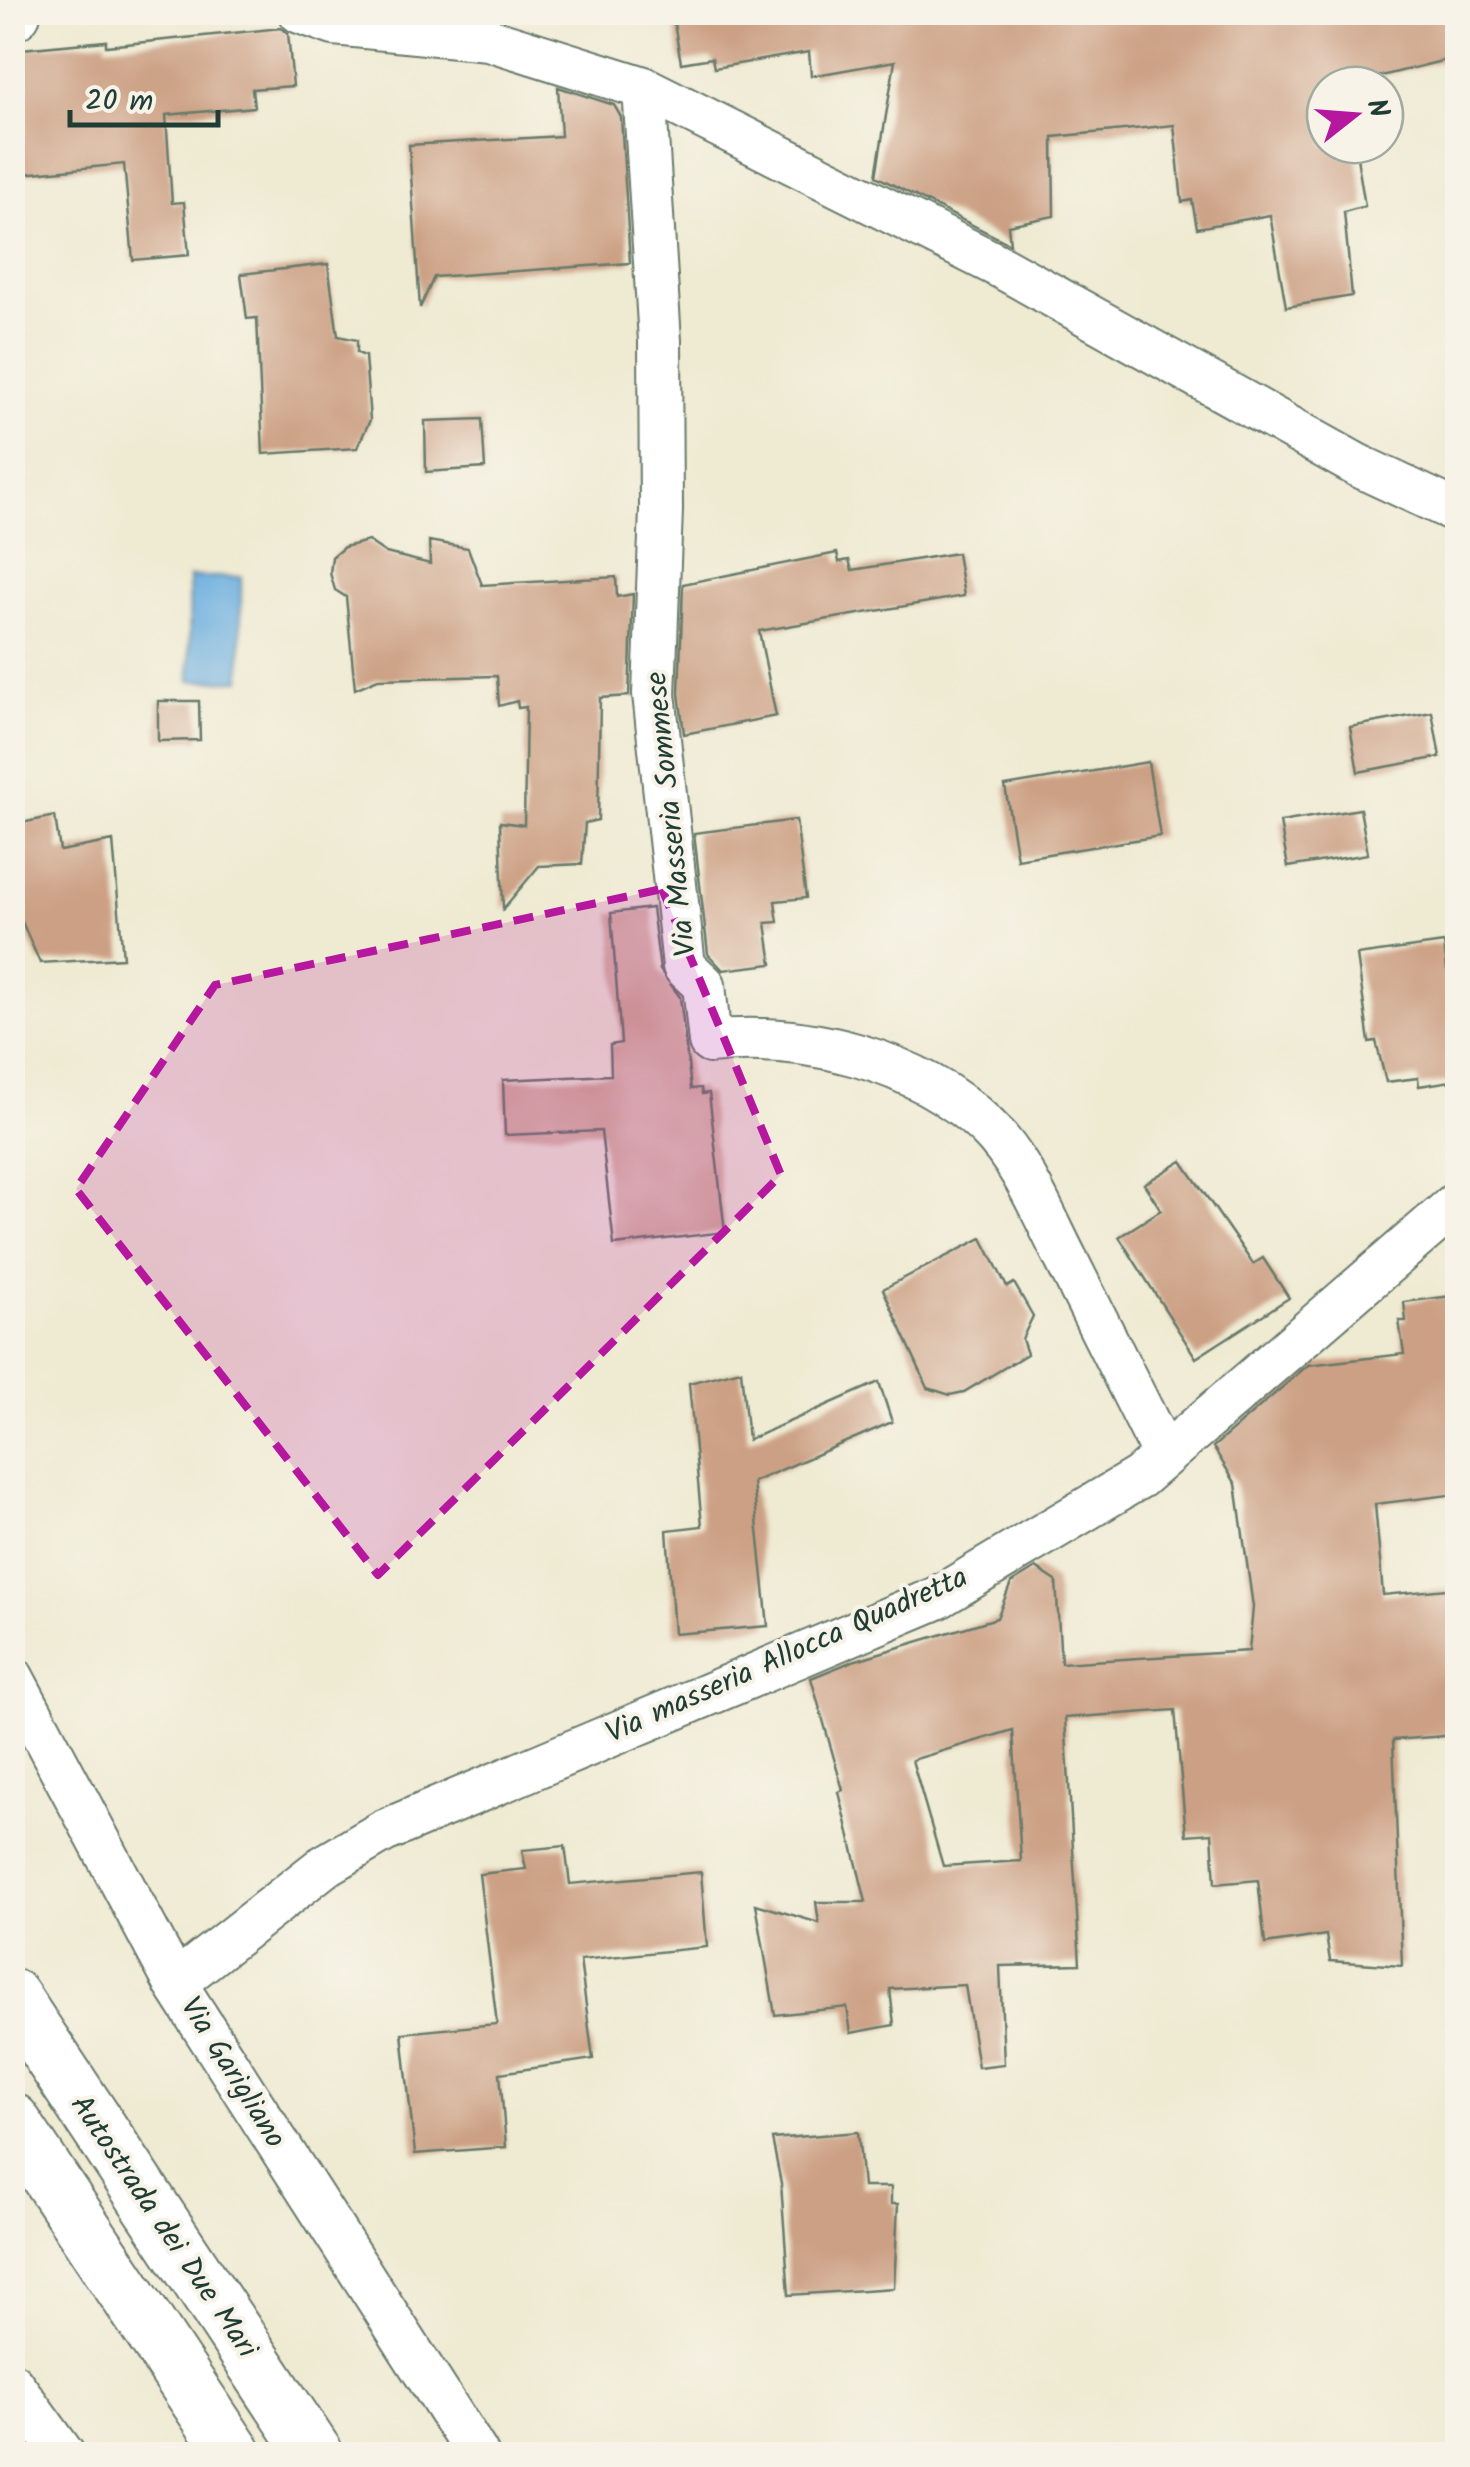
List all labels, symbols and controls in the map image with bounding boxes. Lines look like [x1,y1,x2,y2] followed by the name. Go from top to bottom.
[70,65,218,127] scale bar
[1305,65,1405,165] north arrow
[85,78,153,126] text: 20 m
[1352,93,1401,124] text: N
[633,669,711,959] street label: Via Masseria Sommese
[598,1554,976,1758] street label: Via masseria Allocca Quadretta
[166,1988,298,2158] street label: Via Garigliano
[57,2085,270,2370] street label: Autostrada dei Due Mari

